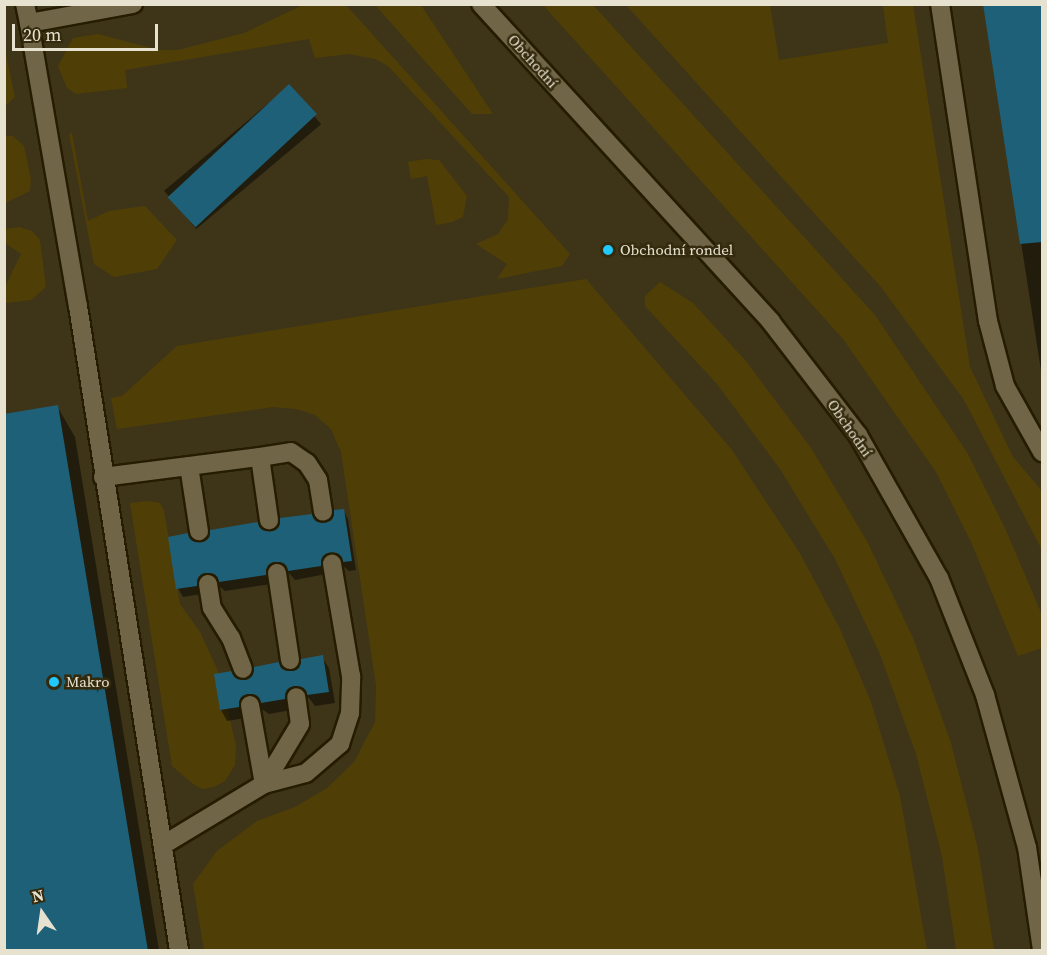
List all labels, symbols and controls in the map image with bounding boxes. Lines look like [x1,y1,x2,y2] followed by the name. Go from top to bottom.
[15,12,160,50] scale bar
[23,22,61,47] text: 20 m
[504,31,562,91] street label: Obchodní
[620,241,733,259] place label: Obchodní rondel
[601,243,615,257] marker: Obchodní rondel
[824,396,876,460] street label: Obchodní
[66,673,109,691] place label: Makro
[47,675,61,689] marker: Makro
[12,883,72,943] north arrow
[30,883,46,907] text: N

